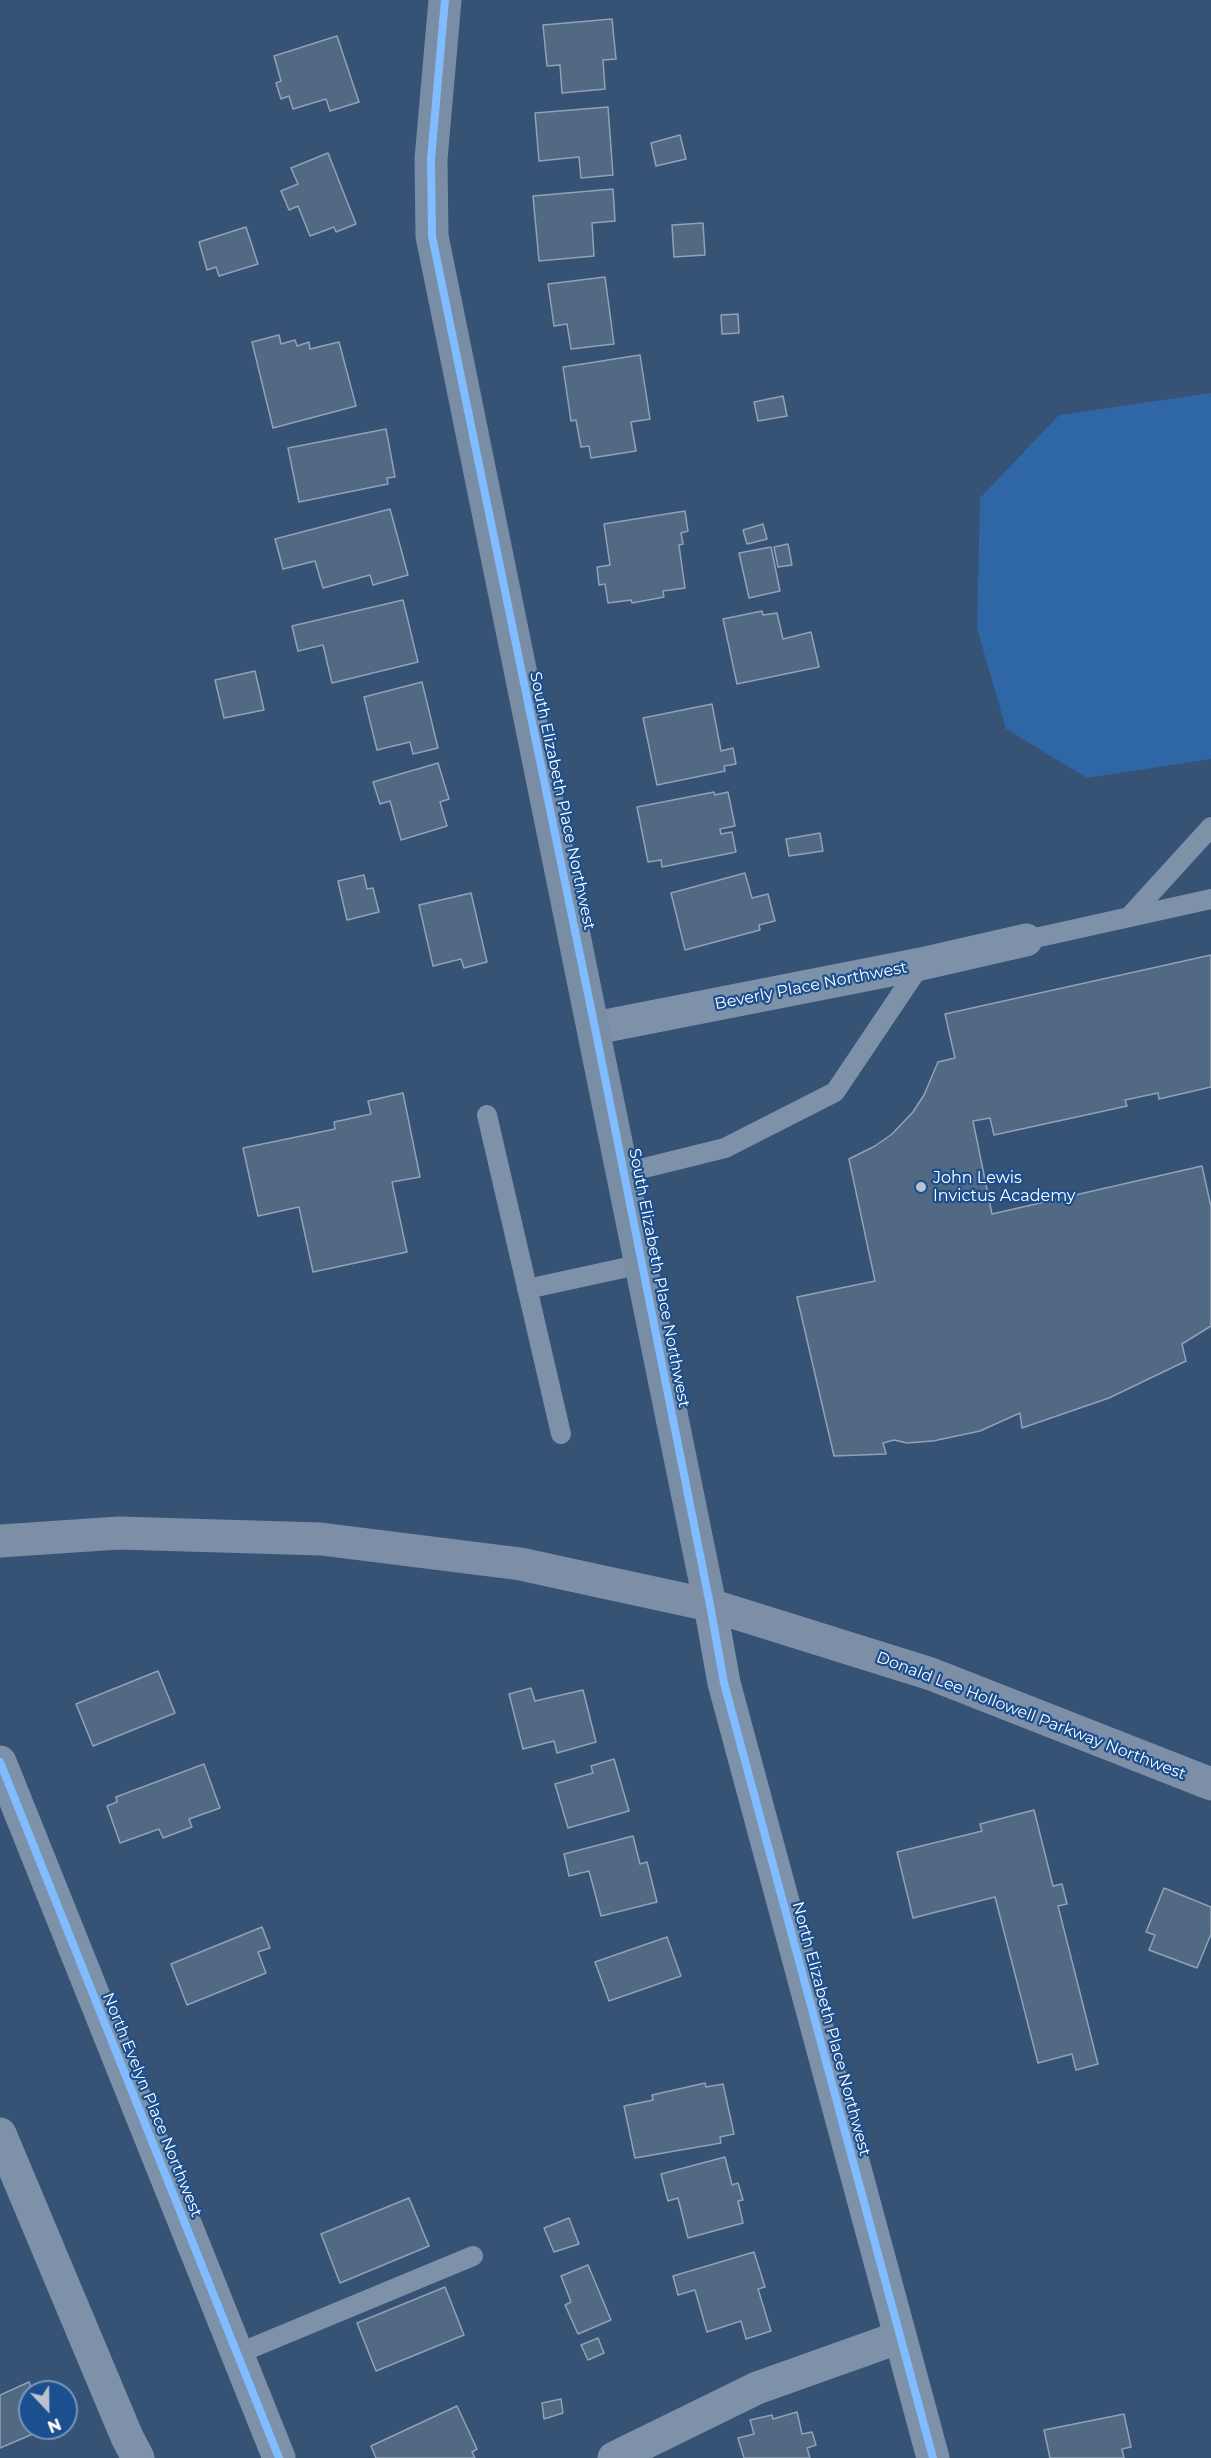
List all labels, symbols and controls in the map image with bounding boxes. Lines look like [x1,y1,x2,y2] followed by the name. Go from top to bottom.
[525,670,599,932] street label: South Elizabeth Place Northwest
[713,958,909,1014] street label: Beverly Place Northwest
[624,1147,694,1409] street label: South Elizabeth Place Northwest
[933,1168,1076,1206] place label: John Lewis Invictus Academy
[914,1180,928,1194] marker: John Lewis Invictus Academy
[874,1648,1188,1784] street label: Donald Lee Hollowell Parkway Northwest
[788,1900,874,2158] street label: North Elizabeth Place Northwest
[98,1990,206,2220] street label: North Evelyn Place Northwest
[18,2380,78,2440] north arrow
[45,2414,64,2437] text: N

